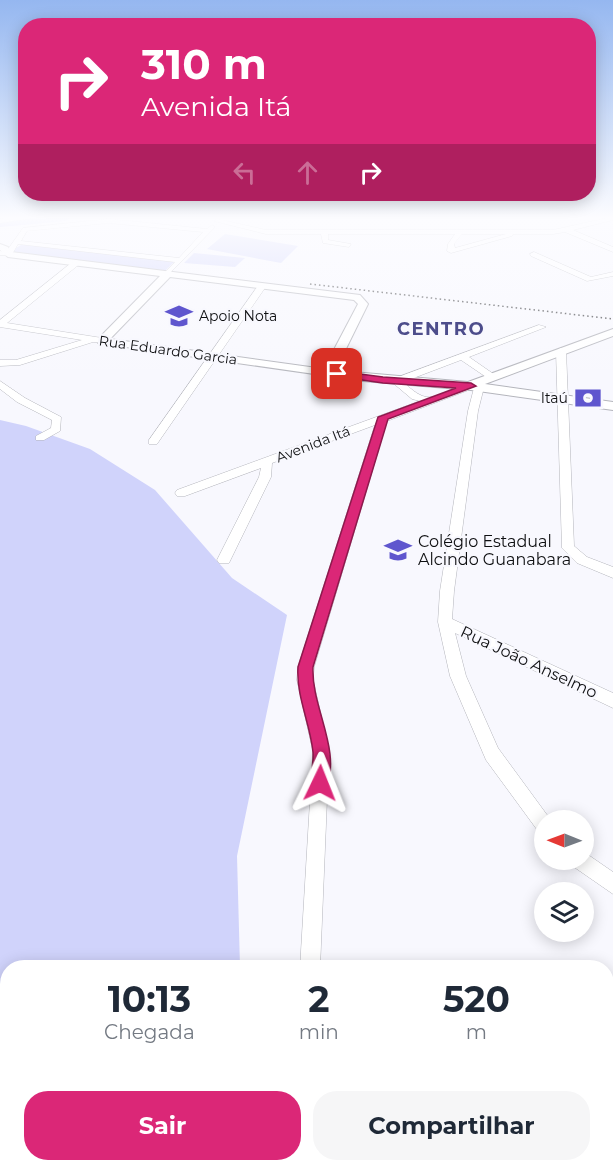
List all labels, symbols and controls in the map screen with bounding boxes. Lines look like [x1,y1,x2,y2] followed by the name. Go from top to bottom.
[141,38,267,90] text: 310 m
[42,42,120,120] icon: right
[141,90,292,123] text: Avenida Itá
[228,156,261,189] icon: left
[291,156,324,189] icon: ahead
[354,156,387,189] icon: right
[164,301,194,331] school or university icon: Apoio Nota
[199,307,277,325] place label: Apoio Nota
[397,318,485,340] district label: CENTRO
[98,331,238,369] street label: Rua Eduardo Garcia
[311,348,362,399] pin
[320,357,353,390] icon: arrive
[573,383,603,413] bank icon: Itaú
[541,389,568,407] place label: Itaú
[273,422,353,466] street label: Avenida Itá
[418,532,571,569] place label: Colégio Estadual Alcindo Guanabara
[383,535,413,565] school or university icon: Colégio Estadual Alcindo Guanabara
[458,622,600,702] street label: Rua João Anselmo
[288,751,352,815] position arrow
[534,810,594,870] north arrow
[534,810,594,942] map controls
[534,882,594,942] button: layers
[108,977,191,1021] text: 10:13
[308,977,329,1021] text: 2
[443,977,510,1021] text: 520
[104,1020,195,1044] text: Chegada
[299,1020,339,1044] text: min
[466,1020,487,1044] text: m
[24,1091,301,1160] button: Sair
[313,1091,590,1160] button: Compartilhar

